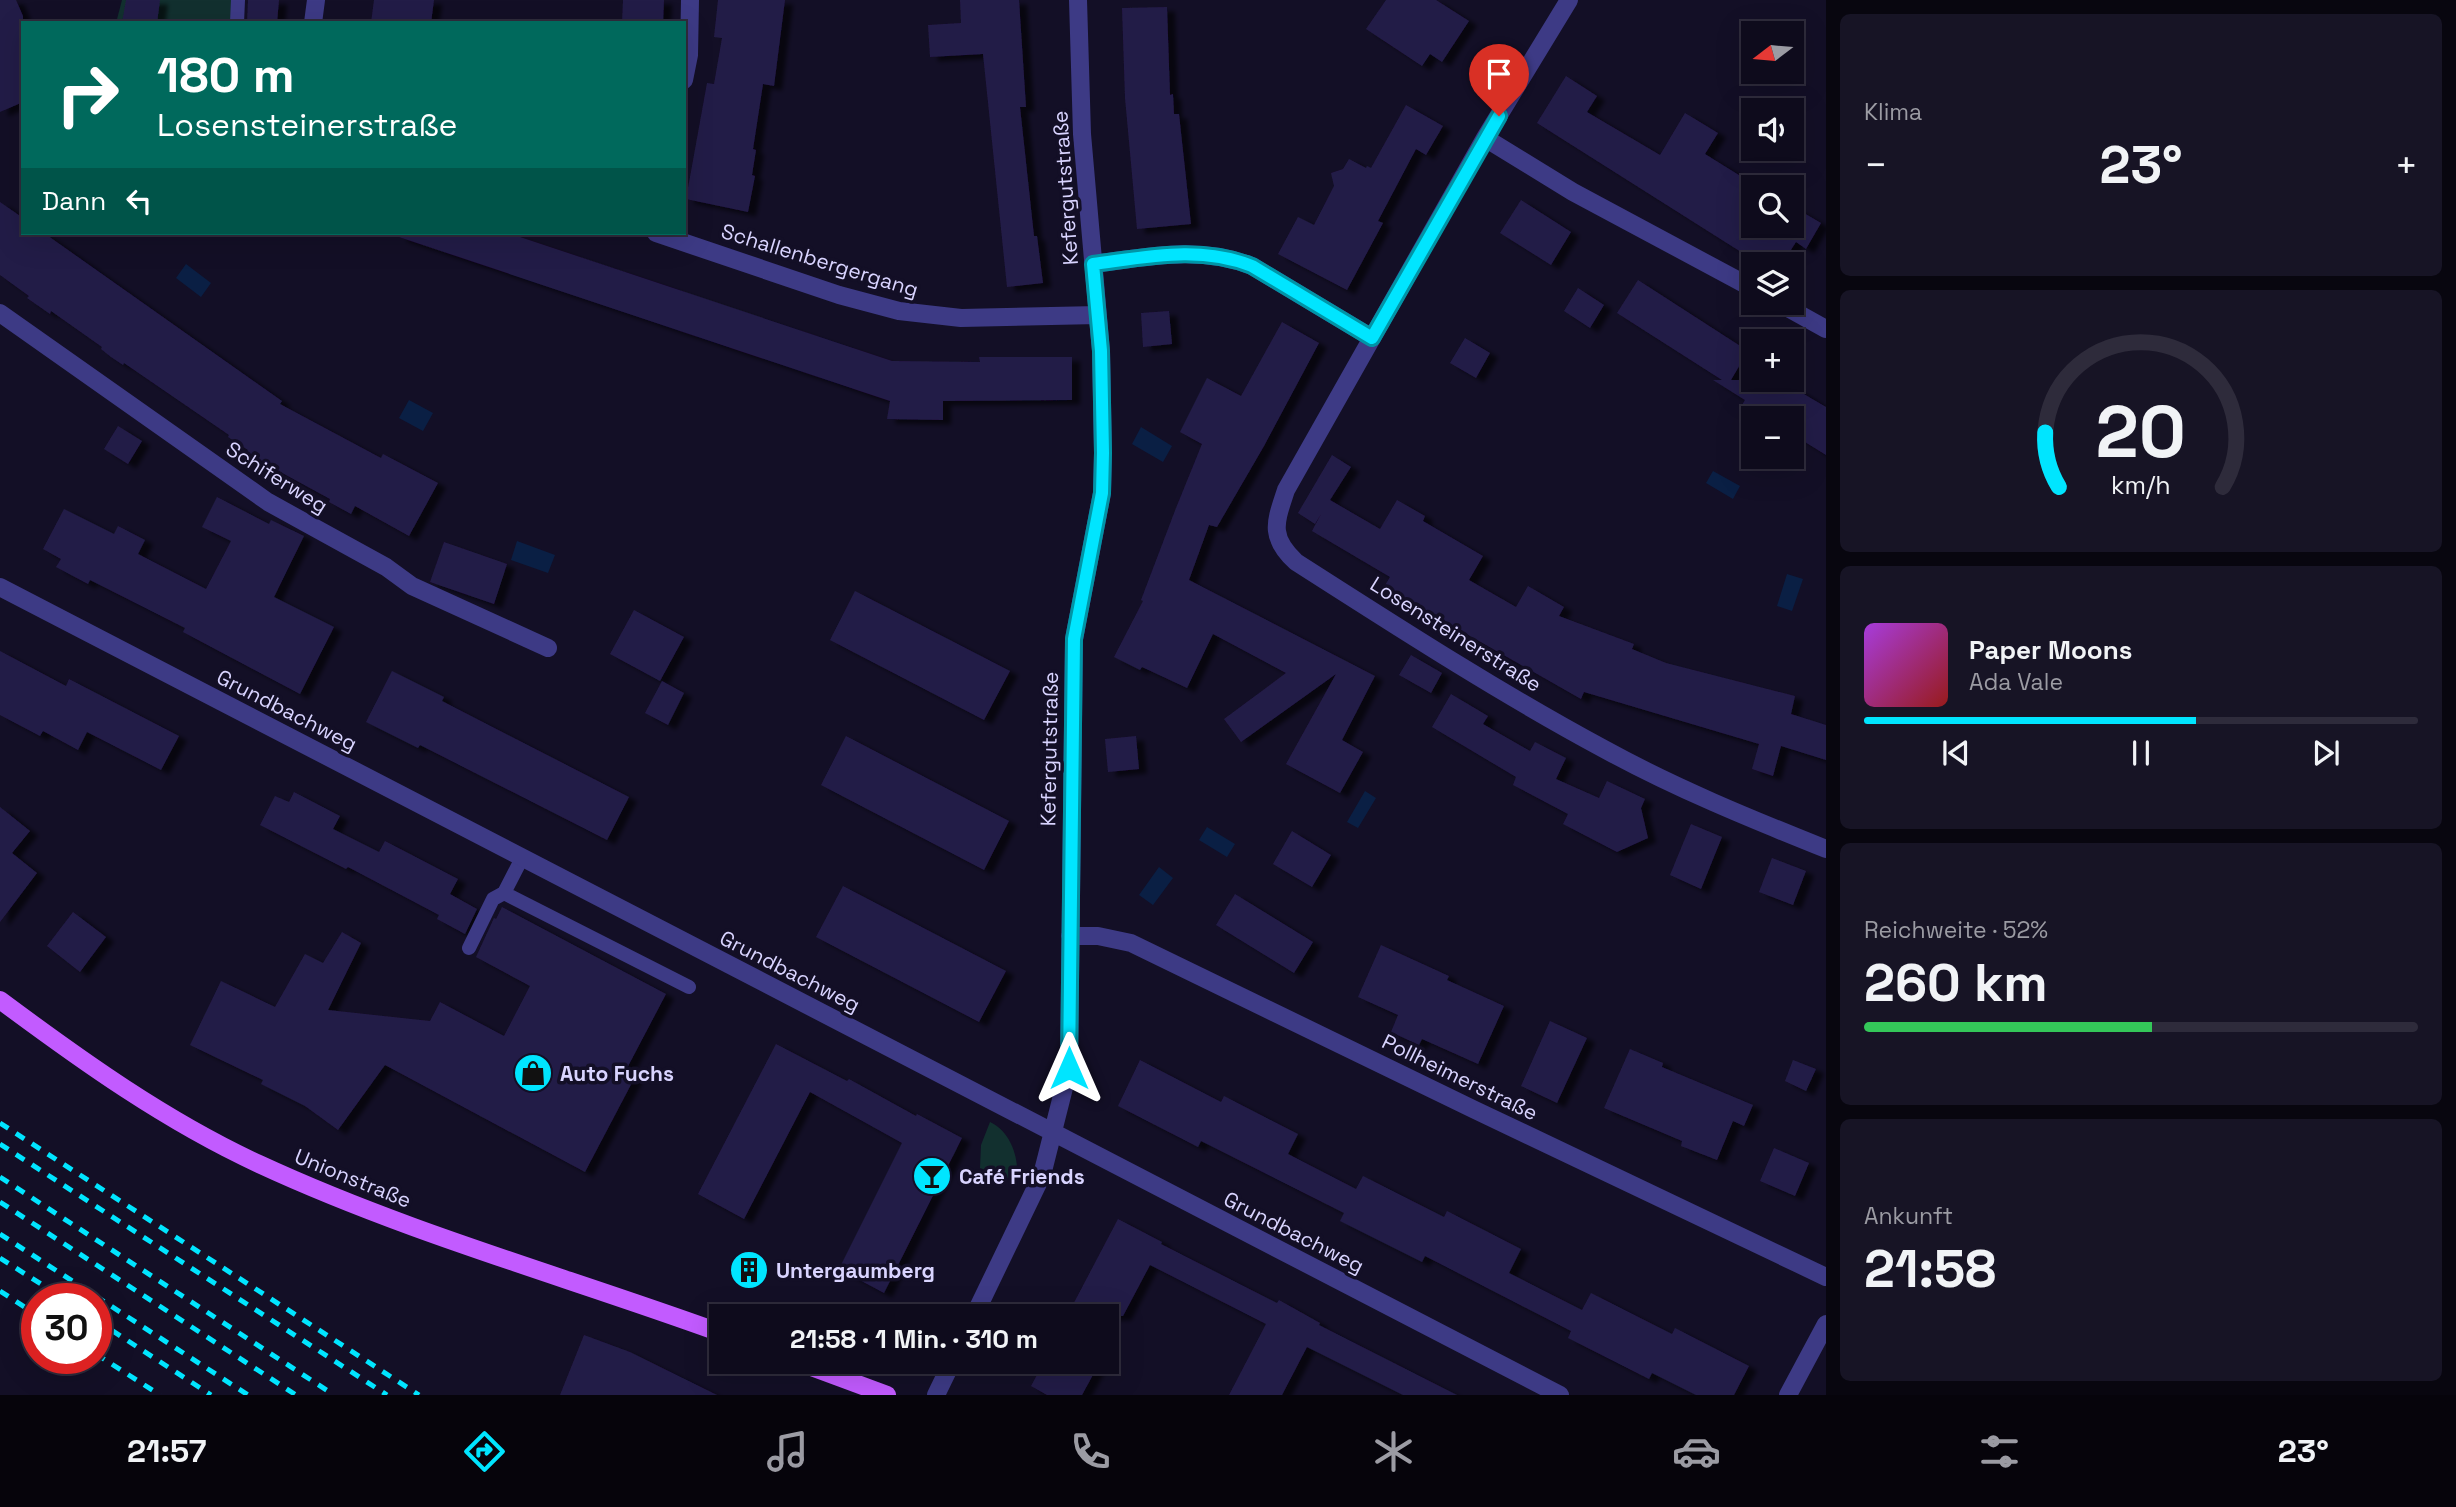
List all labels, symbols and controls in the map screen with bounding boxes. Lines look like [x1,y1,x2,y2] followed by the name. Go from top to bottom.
[1741,21,1804,84] north arrow
[1741,21,1804,469] map controls
[157,44,295,106] text: 180 m
[1469,44,1529,116] pin
[42,49,133,140] icon: right
[1480,55,1518,93] icon: arrive
[1864,97,1922,127] text: Klima
[1741,98,1804,161] button: sound
[157,105,457,145] text: Losensteinerstraße
[1046,110,1084,266] street label: Kefergutstraße
[2100,132,2183,198] text: 23°
[1864,141,1888,189] text: −
[2394,141,2418,189] text: +
[1741,175,1804,238] button: search
[120,182,158,220] icon: left
[42,184,106,218] text: Dann
[718,217,922,303] street label: Schallenbergergang
[1741,252,1804,315] button: layers
[1741,329,1804,392] button: +
[2096,386,2186,479] text: 20
[1741,406,1804,469] button: −
[221,435,333,519] street label: Schiferweg
[2111,469,2171,501] text: km/h
[1365,570,1547,698] street label: Losensteinerstraße
[1969,633,2132,667] text: Paper Moons
[212,663,362,757] street label: Grundbachweg
[1969,667,2063,697] text: Ada Vale
[1034,671,1064,827] street label: Kefergutstraße
[1937,734,1975,772] icon: previous
[2122,734,2160,772] icon: pause
[2307,734,2345,772] icon: next
[1864,915,2048,945] text: Reichweite · 52%
[715,924,865,1018] street label: Grundbachweg
[1864,950,2048,1016] text: 260 km
[1378,1028,1542,1126] street label: Pollheimerstraße
[1032,1031,1106,1105] position arrow
[512,1052,554,1094] shop icon: Auto Fuchs
[560,1060,674,1087] place label: Auto Fuchs
[291,1142,415,1214] street label: Unionstraße
[911,1155,953,1197] bar icon: Café Friends
[959,1163,1085,1190] place label: Café Friends
[1219,1185,1369,1279] street label: Grundbachweg
[1864,1201,1953,1231] text: Ankunft
[1864,1236,1996,1302] text: 21:58
[728,1249,770,1291] building icon: Untergaumberg
[776,1257,935,1284] place label: Untergaumberg
[21,1283,112,1374] speed limit sign: 30
[790,1322,1038,1356] text: 21:58 · 1 Min. · 310 m
[460,1427,509,1476] icon: directions
[763,1427,812,1476] icon: music
[1066,1427,1115,1476] icon: phone
[1369,1427,1418,1476] icon: climate
[1672,1427,1721,1476] icon: car
[1975,1427,2024,1476] icon: filters
[127,1431,207,1471] text: 21:57
[2278,1431,2329,1471] text: 23°

